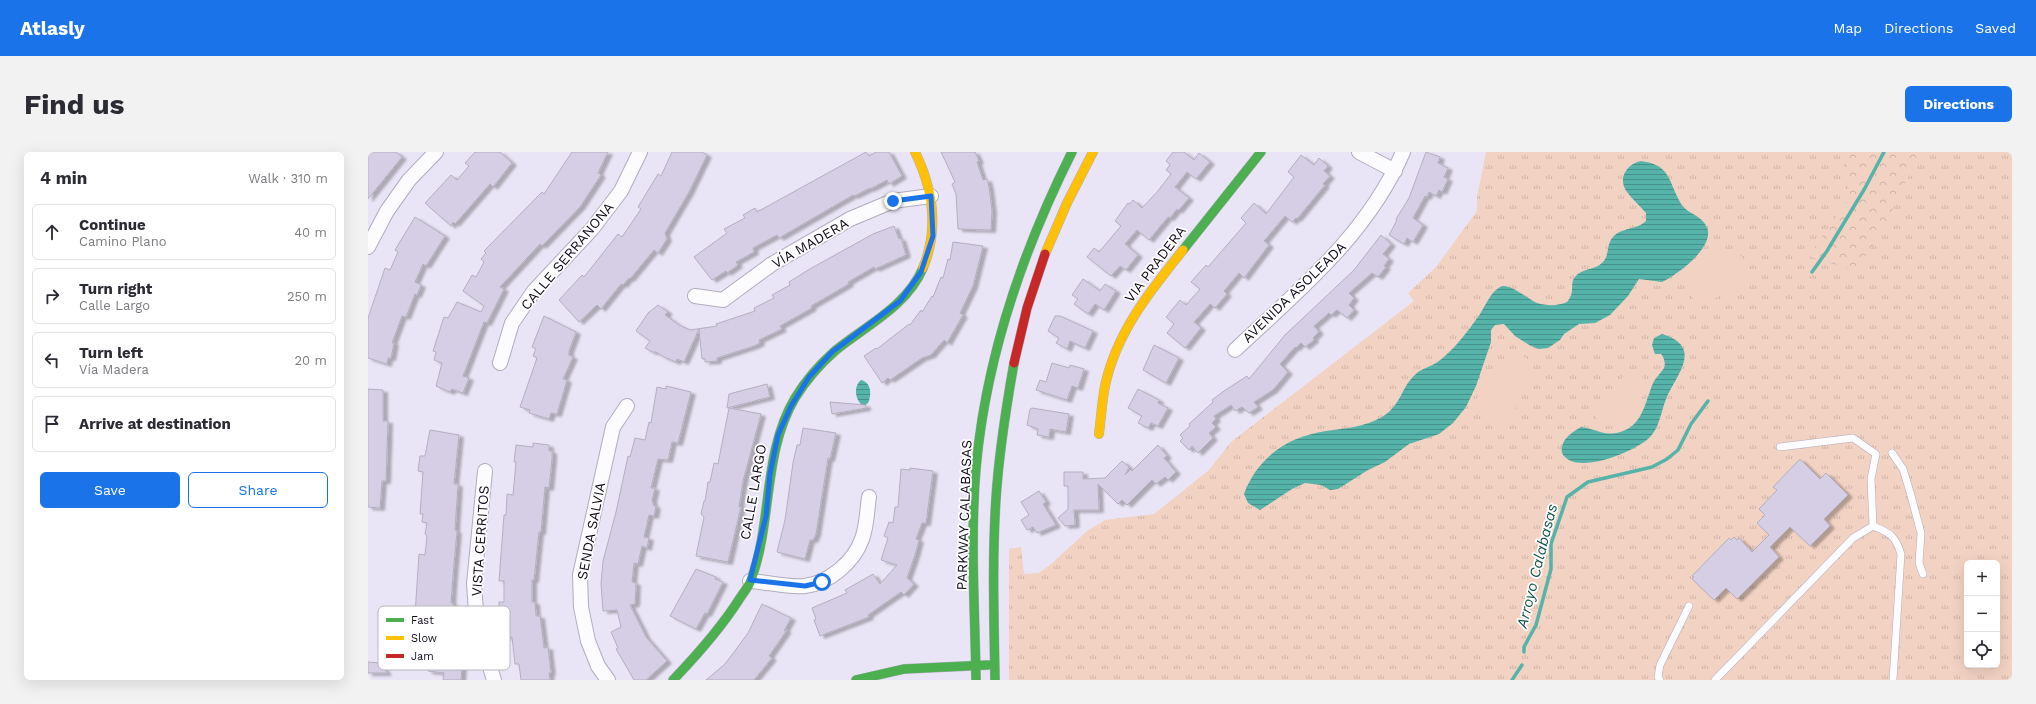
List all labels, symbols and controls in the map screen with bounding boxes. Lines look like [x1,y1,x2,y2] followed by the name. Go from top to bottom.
[20,17,85,40] text: Atlasly
[1834,20,1862,36] text: Map
[1884,20,1953,36] text: Directions
[1975,20,2016,36] text: Saved
[1905,86,2012,122] button: Directions
[24,88,124,121] text: Find us
[40,168,87,188] text: 4 min
[248,171,328,186] text: Walk · 310 m
[884,192,902,210] route end
[517,199,617,313] street label: CALLE SERRANONA
[769,215,851,271] street label: VÍA MADERA
[79,216,146,234] text: Continue
[41,221,63,243] icon: ahead
[1121,223,1189,305] street label: VIA PRADERA
[294,225,327,240] text: 40 m
[79,234,167,249] text: Camino Plano
[1239,238,1349,346] street label: AVENIDA ASOLEADA
[79,280,152,298] text: Turn right
[41,285,63,307] icon: right
[287,289,327,304] text: 250 m
[79,298,150,313] text: Calle Largo
[79,344,143,362] text: Turn left
[41,349,63,371] icon: left
[295,353,327,368] text: 20 m
[79,362,149,377] text: Vía Madera
[41,413,63,435] icon: arrive
[79,415,231,433] text: Arrive at destination
[953,439,975,591] street label: PARKWAY CALABASAS
[737,443,769,541] street label: CALLE LARGO
[40,472,180,508] button: Save
[188,472,328,508] button: Share
[574,481,608,581] street label: SENDA SALVIA
[468,485,492,597] street label: VISTA CERRITOS
[1513,502,1561,631] water label: Arroyo Calabasas
[1964,560,2000,668] map controls
[1964,560,2000,596] button: +
[813,573,831,591] route start
[1964,596,2000,632] button: −
[378,606,510,670] legend
[411,614,434,627] text: Fast
[411,632,437,645] text: Slow
[1964,632,2000,668] button: locate
[411,650,434,663] text: Jam

